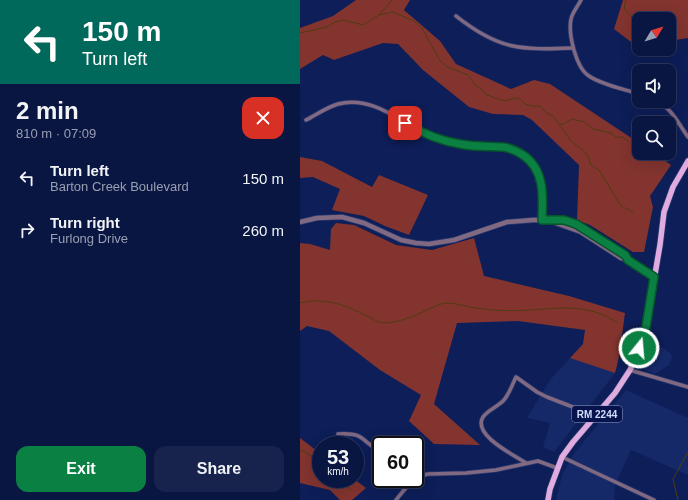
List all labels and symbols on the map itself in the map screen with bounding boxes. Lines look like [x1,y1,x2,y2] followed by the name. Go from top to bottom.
[632,12,676,56] north arrow
[388,106,422,140] pin
[618,327,660,369] position arrow
[572,406,622,422] road number: RM 2244
[372,436,424,488] speed limit sign: 60

